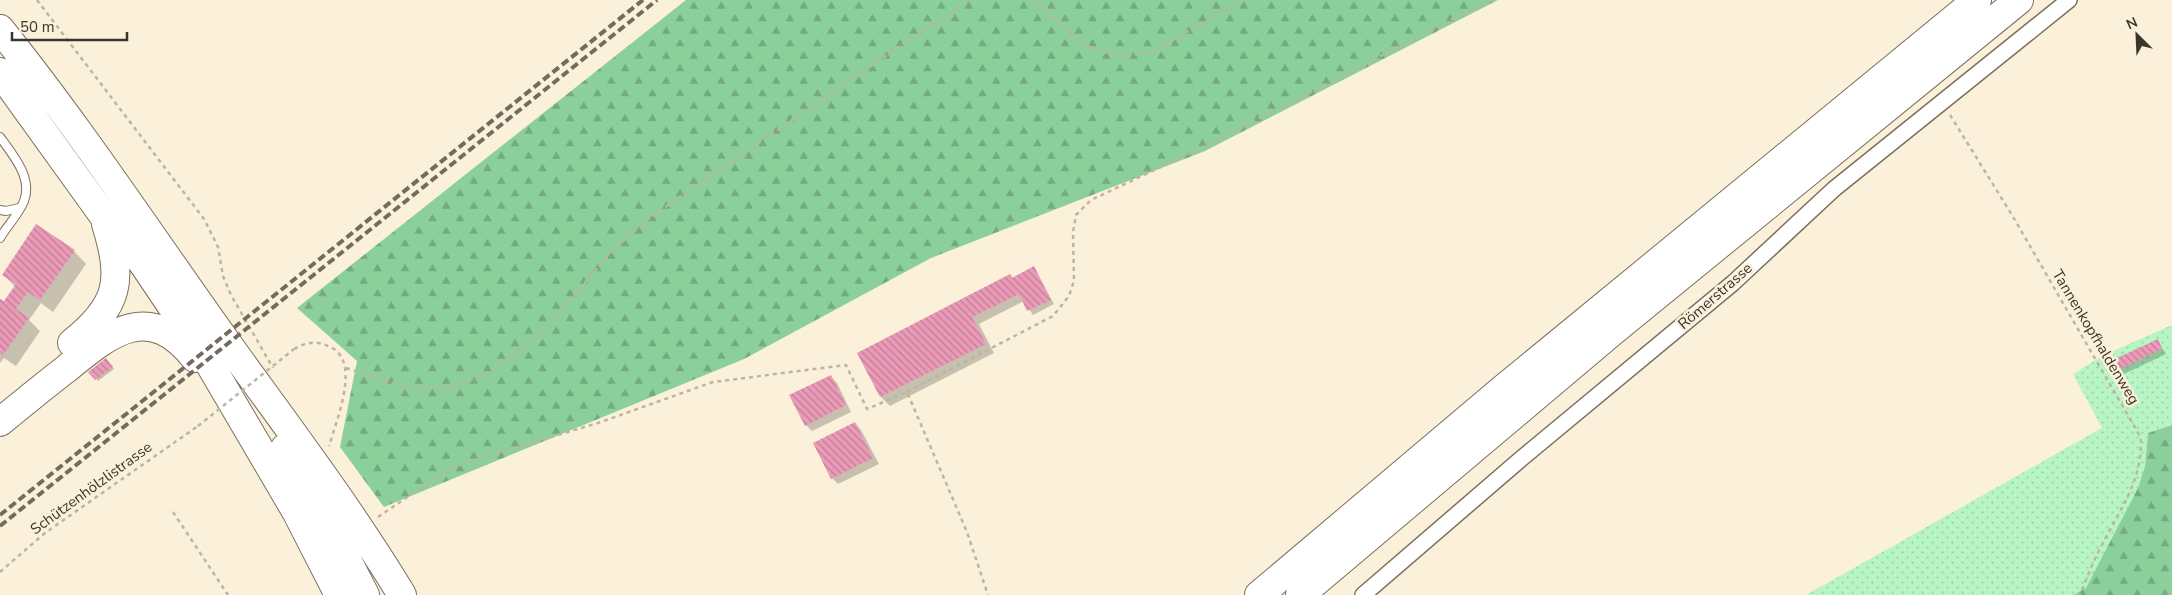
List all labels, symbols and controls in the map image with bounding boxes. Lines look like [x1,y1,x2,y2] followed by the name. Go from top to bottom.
[12,10,128,42] scale bar
[2112,10,2162,60] north arrow
[2123,13,2141,34] text: N
[20,17,55,37] text: 50 m
[1674,258,1756,334] street label: Römerstrasse
[2048,266,2144,408] street label: Tannenkopfhaldenweg
[26,437,156,539] street label: Schützenhölzlistrasse

